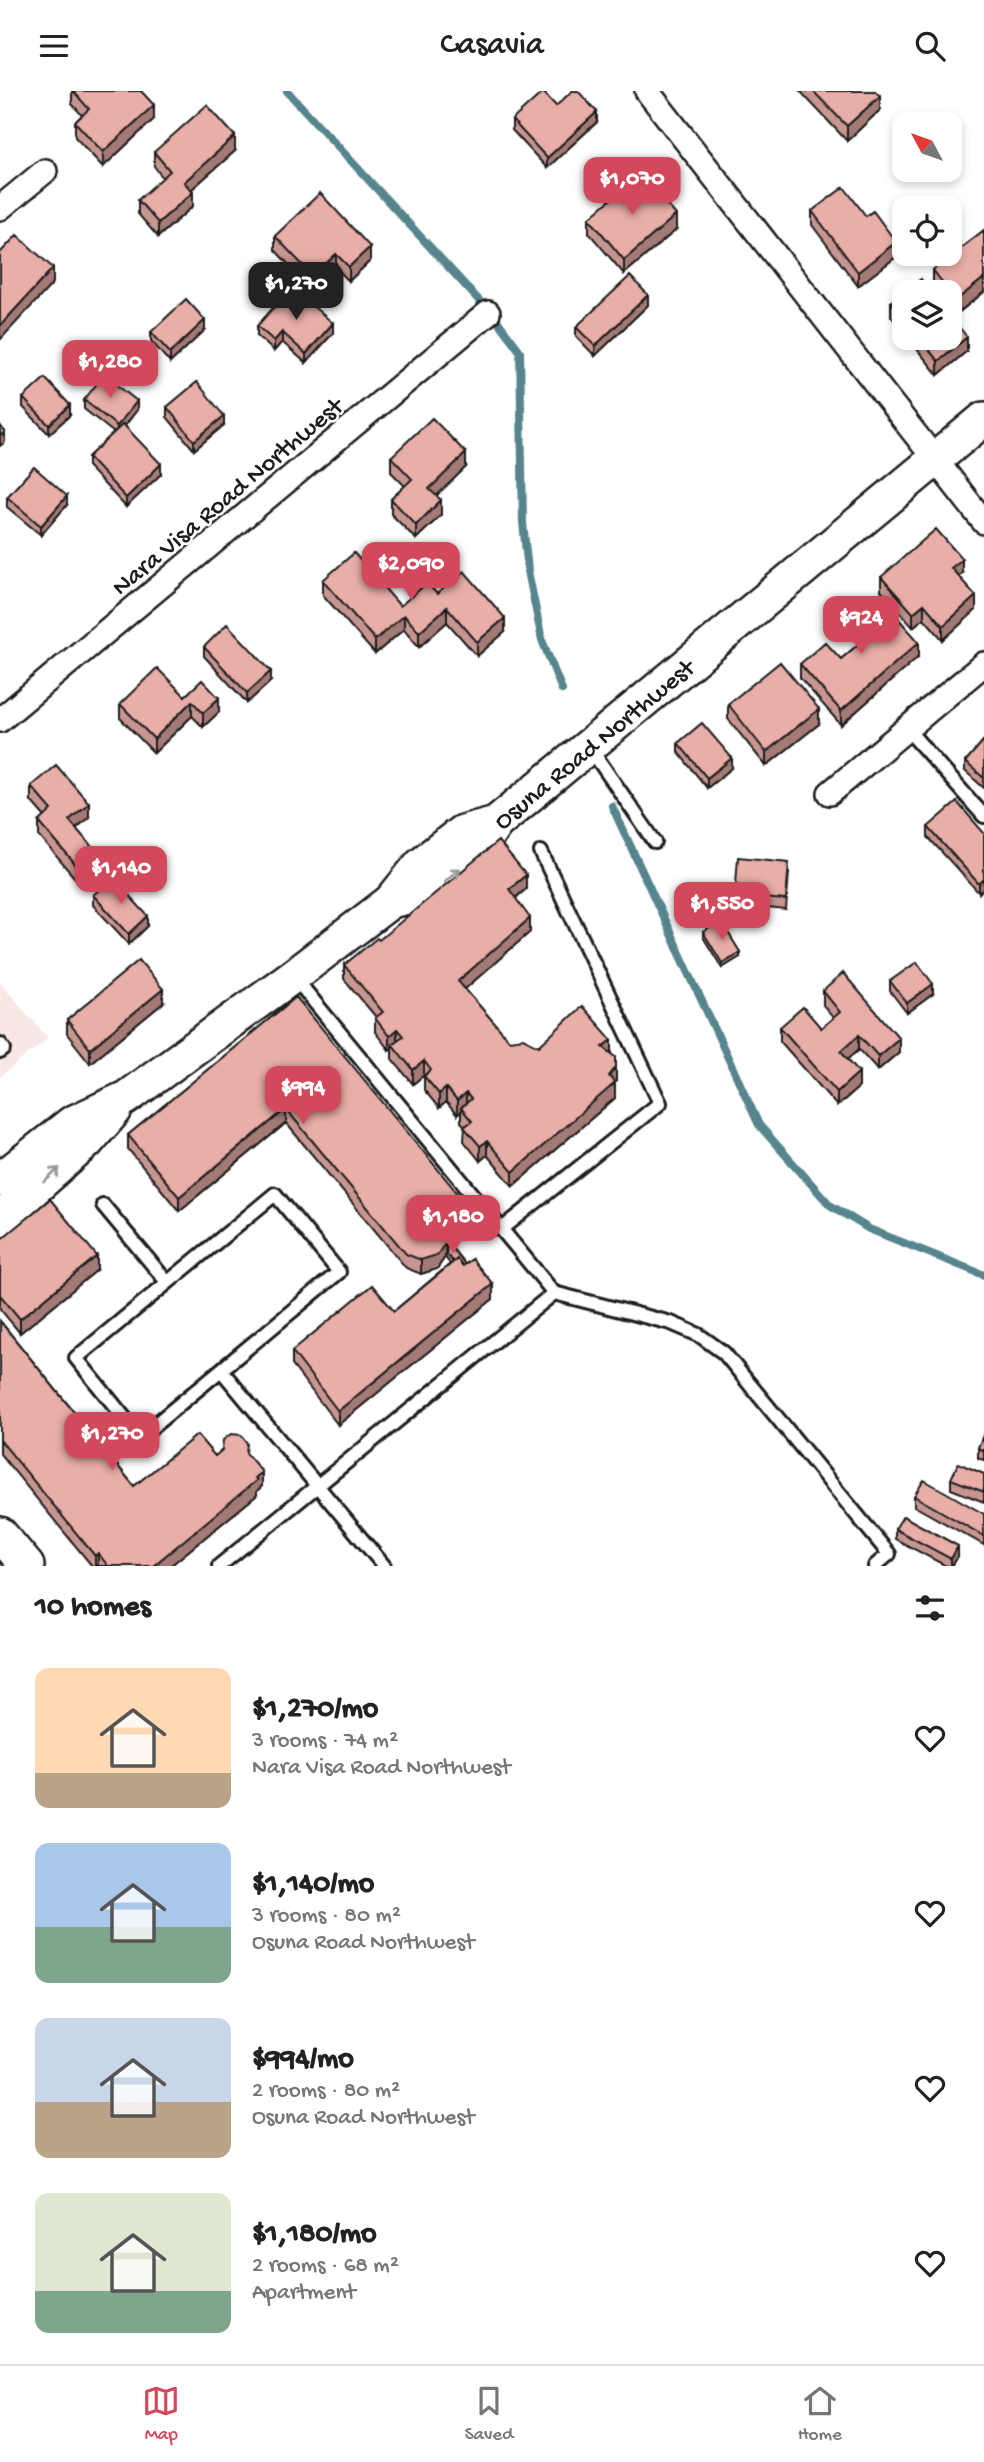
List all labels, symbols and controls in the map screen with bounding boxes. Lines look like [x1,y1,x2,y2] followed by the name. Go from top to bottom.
[35,27,73,65] icon: menu
[440,27,544,65] text: Casavia
[911,27,949,65] icon: search
[892,112,962,182] north arrow
[892,112,962,350] map controls
[575,157,689,217] pin: $1,070
[600,166,664,193] text: $1,070
[892,196,962,266] button: locate
[239,263,353,322] pin: $1,270
[264,271,328,298] text: $1,270
[892,280,962,350] button: layers
[53,341,167,400] pin: $1,280
[78,349,142,376] text: $1,280
[107,391,353,604] street label: Nara Visa Road Northwest
[354,543,468,602] pin: $2,090
[378,551,444,578] text: $2,090
[820,596,902,656] pin: $924
[839,605,883,632] text: $924
[489,653,704,838] street label: Osuna Road Northwest
[64,847,178,906] pin: $1,140
[91,855,151,882] text: $1,140
[442,867,460,883] one-way arrow
[665,883,779,942] pin: $1,550
[690,891,754,918] text: $1,550
[262,1067,344,1126] pin: $994
[281,1075,325,1102] text: $994
[43,1166,60,1183] one-way arrow
[396,1195,510,1255] pin: $1,180
[422,1204,484,1231] text: $1,180
[55,1413,169,1472] pin: $1,270
[80,1421,144,1448] text: $1,270
[911,1589,949,1627] icon: filters
[35,1591,151,1626] text: 10 homes
[252,1693,378,1728] text: $1,270/mo
[91,1696,175,1780] icon: home
[911,1719,949,1757] icon: heart
[252,1728,398,1755] text: 3 rooms · 74 m²
[252,1755,511,1782] text: Nara Visa Road Northwest
[252,1868,374,1903] text: $1,140/mo
[91,1871,175,1955] icon: home
[911,1894,949,1932] icon: heart
[252,1903,401,1930] text: 3 rooms · 80 m²
[252,1930,474,1957] text: Osuna Road Northwest
[252,2043,354,2078] text: $994/mo
[91,2046,175,2130] icon: home
[911,2069,949,2107] icon: heart
[252,2078,400,2105] text: 2 rooms · 80 m²
[252,2105,474,2132] text: Osuna Road Northwest
[252,2218,377,2253] text: $1,180/mo
[91,2221,175,2305] icon: home
[911,2244,949,2282] icon: heart
[252,2253,399,2280] text: 2 rooms · 68 m²
[252,2280,356,2307] text: Apartment
[142,2382,180,2447] tab: Map
[465,2382,513,2447] tab: Saved
[798,2382,842,2447] tab: Home

